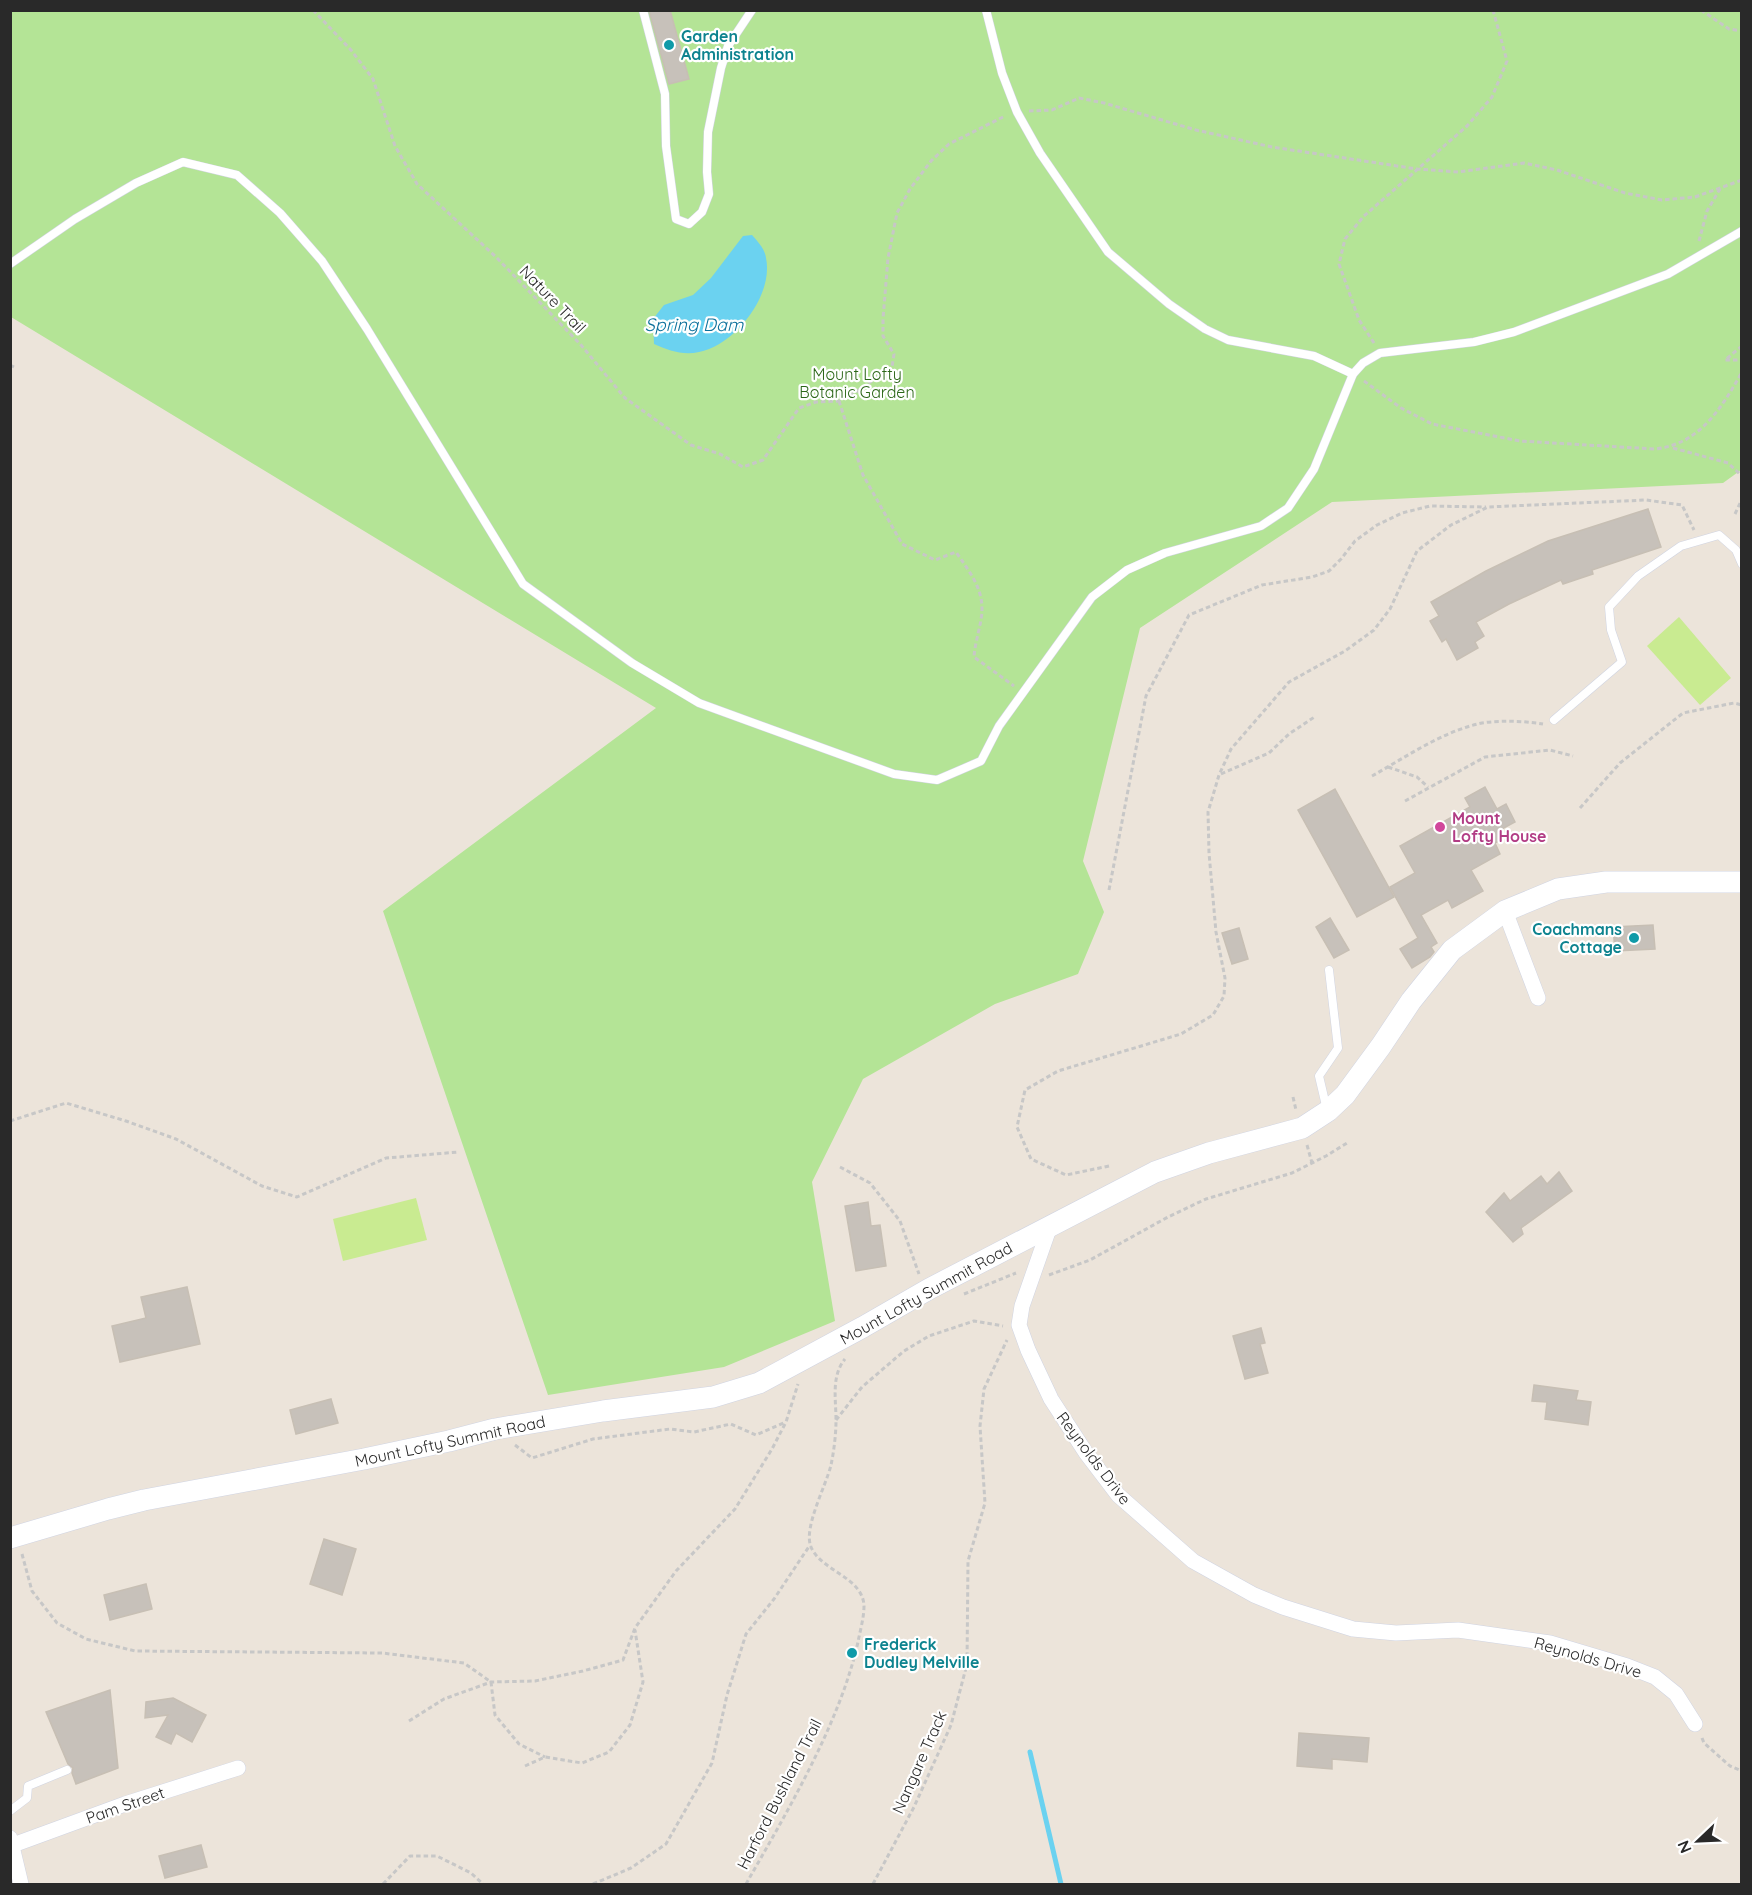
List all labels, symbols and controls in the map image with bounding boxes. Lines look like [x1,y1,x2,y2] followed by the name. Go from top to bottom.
[681,26,794,64] place label: Garden Administration
[662,38,676,52] marker: Garden Administration
[516,261,590,337] street label: Nature Trail
[645,313,744,336] water label: Spring Dam
[799,364,915,402] park label: Mount Lofty Botanic Garden
[1452,808,1546,846] place label: Mount Lofty House
[1433,820,1447,834] marker: Mount Lofty House
[1532,919,1622,957] place label: Coachmans Cottage
[1627,931,1641,945] marker: Coachmans Cottage
[836,1237,1016,1349] street label: Mount Lofty Summit Road
[1053,1408,1135,1508] street label: Reynolds Drive
[353,1411,547,1471] street label: Mount Lofty Summit Road
[1532,1632,1644,1682] street label: Reynolds Drive
[864,1634,979,1672] place label: Frederick Dudley Melville
[845,1646,859,1660] marker: Frederick Dudley Melville
[887,1707,951,1817] street label: Nangare Track
[732,1715,826,1873] street label: Harford Bushland Trail
[83,1782,167,1828] street label: Pam Street
[1668,1811,1728,1871] north arrow
[1673,1838,1696,1856] text: N

